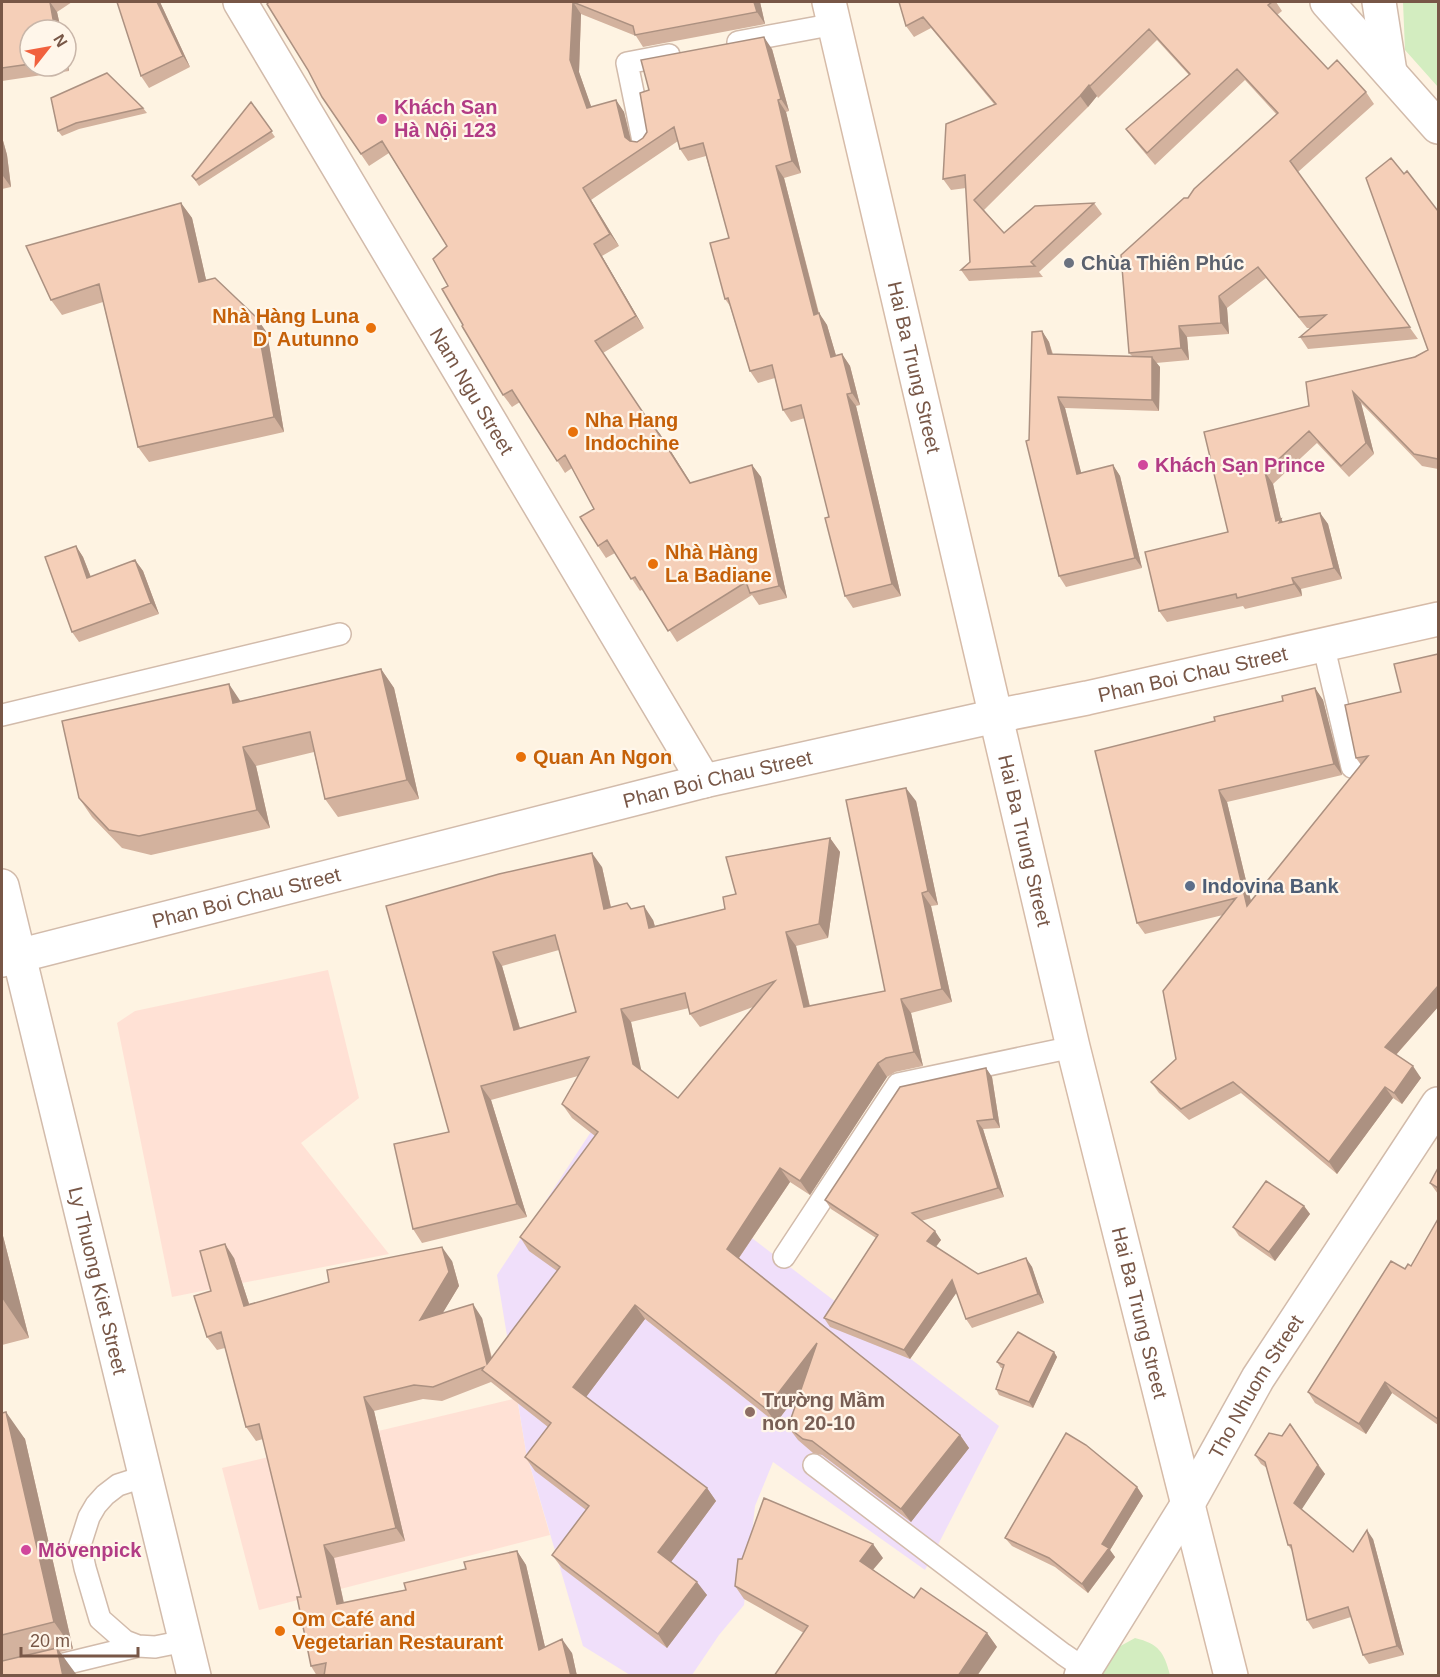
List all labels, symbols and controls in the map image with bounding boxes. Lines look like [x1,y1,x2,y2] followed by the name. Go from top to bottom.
[18,18,78,78] north arrow
[50,31,71,50] text: N
[394,96,497,141] place label: Khách Sạn Hà Nội 123
[375,112,389,126] marker: Khách Sạn Hà Nội 123
[1081,252,1244,274] place label: Chùa Thiên Phúc
[1062,256,1076,270] marker: Chùa Thiên Phúc
[884,279,945,456] street label: Hai Ba Trung Street
[212,305,360,350] place label: Nhà Hàng Luna D' Autunno
[364,321,378,335] marker: Nhà Hàng Luna D' Autunno
[426,324,518,459] street label: Nam Ngu Street
[585,409,679,454] place label: Nha Hang Indochine
[566,425,580,439] marker: Nha Hang Indochine
[1155,454,1325,476] place label: Khách Sạn Prince
[1136,458,1150,472] marker: Khách Sạn Prince
[665,541,772,586] place label: Nhà Hàng La Badiane
[646,557,660,571] marker: Nhà Hàng La Badiane
[1096,642,1290,706] street label: Phan Boi Chau Street
[533,746,672,768] place label: Quan An Ngon
[621,746,814,812] street label: Phan Boi Chau Street
[514,750,528,764] marker: Quan An Ngon
[994,752,1056,929] street label: Hai Ba Trung Street
[150,863,343,932] street label: Phan Boi Chau Street
[1202,875,1340,897] place label: Indovina Bank
[1183,879,1197,893] marker: Indovina Bank
[64,1184,131,1377] street label: Ly Thuong Kiet Street
[1108,1225,1172,1401] street label: Hai Ba Trung Street
[1204,1311,1308,1462] street label: Tho Nhuom Street
[762,1389,885,1434] place label: Trường Mầm non 20-10
[743,1405,757,1419] marker: Trường Mầm non 20-10
[38,1539,142,1561] place label: Mövenpick
[19,1543,33,1557] marker: Mövenpick
[292,1608,504,1653] place label: Om Café and Vegetarian Restaurant
[21,1620,138,1658] scale bar
[273,1624,287,1638] marker: Om Café and Vegetarian Restaurant
[30,1631,70,1651] text: 20 m

